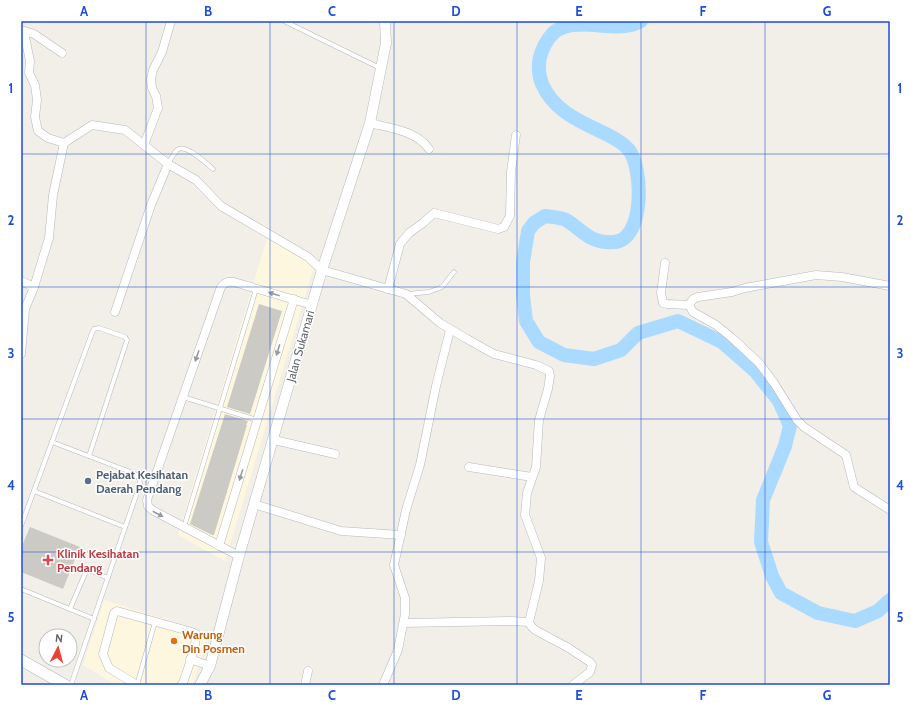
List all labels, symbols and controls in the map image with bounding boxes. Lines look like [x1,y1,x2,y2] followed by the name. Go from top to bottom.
[80,3,89,19] text: A
[204,3,212,19] text: B
[328,3,336,19] text: C
[451,3,461,19] text: D
[575,3,583,19] text: E
[700,3,707,19] text: F
[823,3,832,19] text: G
[9,80,13,96] text: 1
[898,80,902,96] text: 1
[8,212,15,228] text: 2
[897,212,904,228] text: 2
[268,291,280,297] one-way arrow
[282,309,317,384] street label: Jalan Sukamari
[275,344,281,356] one-way arrow
[7,345,15,361] text: 3
[896,345,904,361] text: 3
[194,350,200,362] one-way arrow
[96,467,188,496] place label: Pejabat Kesihatan Daerah Pendang
[238,469,244,481] one-way arrow
[83,476,93,486] marker: Pejabat Kesihatan Daerah Pendang
[7,477,15,493] text: 4
[896,477,904,493] text: 4
[152,511,164,517] one-way arrow
[57,546,139,575] place label: Klinik Kesihatan Pendang
[42,554,54,566] marker: Klinik Kesihatan Pendang
[8,609,15,625] text: 5
[897,609,904,625] text: 5
[182,627,245,656] place label: Warung Din Posmen
[38,628,78,668] north arrow
[54,631,64,645] text: N
[169,636,179,646] marker: Warung Din Posmen
[80,687,89,703] text: A
[204,687,212,703] text: B
[328,687,336,703] text: C
[451,687,461,703] text: D
[575,687,583,703] text: E
[700,687,707,703] text: F
[823,687,832,703] text: G

